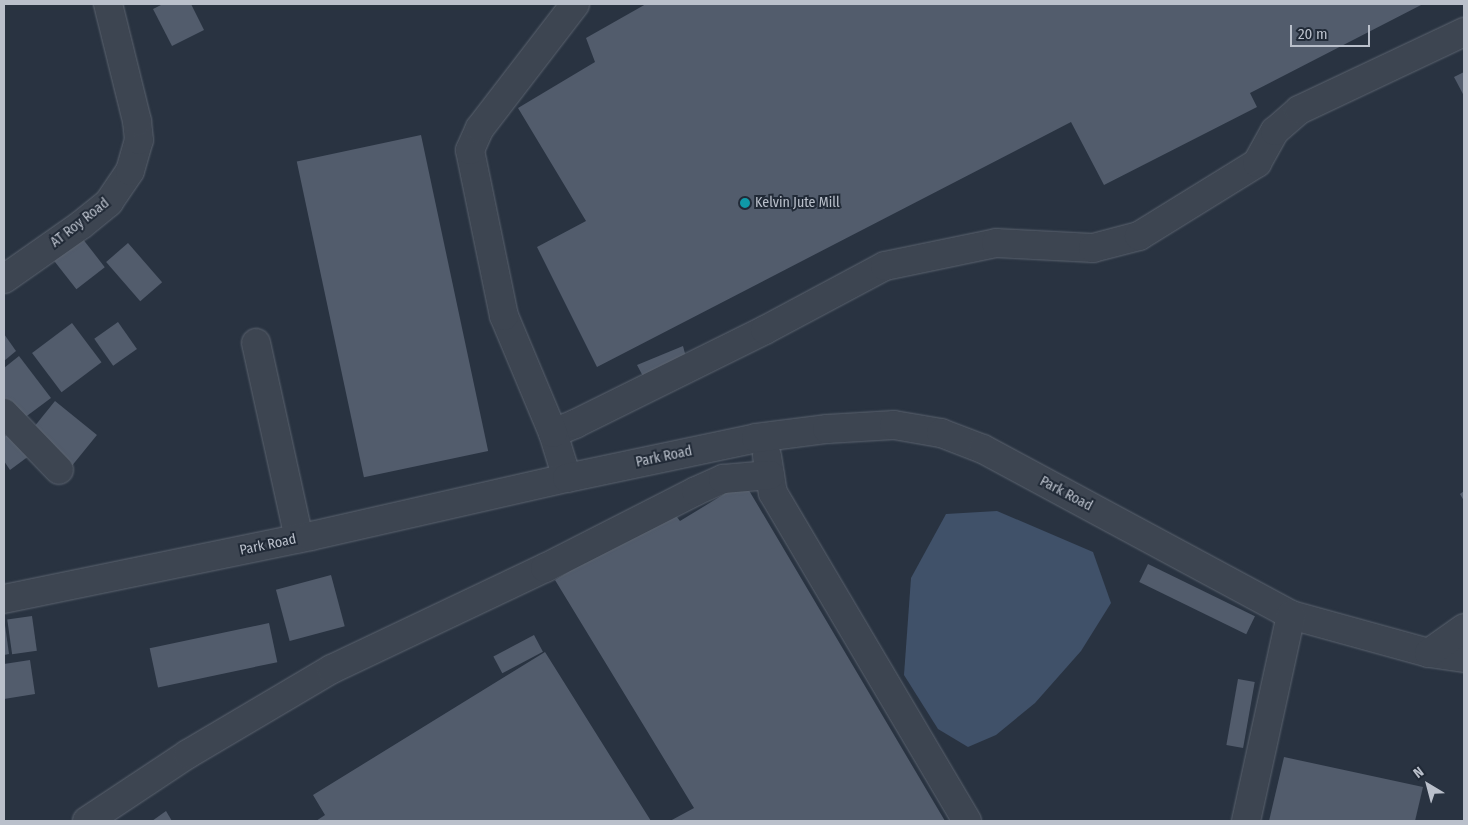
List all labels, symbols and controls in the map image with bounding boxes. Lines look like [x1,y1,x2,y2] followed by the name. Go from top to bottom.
[1293,15,1373,47] scale bar
[1298,25,1328,43] text: 20 m
[47,195,113,251] street label: AT Roy Road
[755,195,840,211] place label: Kelvin Jute Mill
[739,197,751,209] marker: Kelvin Jute Mill
[634,443,694,471] street label: Park Road
[1037,473,1095,515] street label: Park Road
[238,531,298,559] street label: Park Road
[1403,760,1453,810] north arrow
[1410,763,1427,782] text: N

